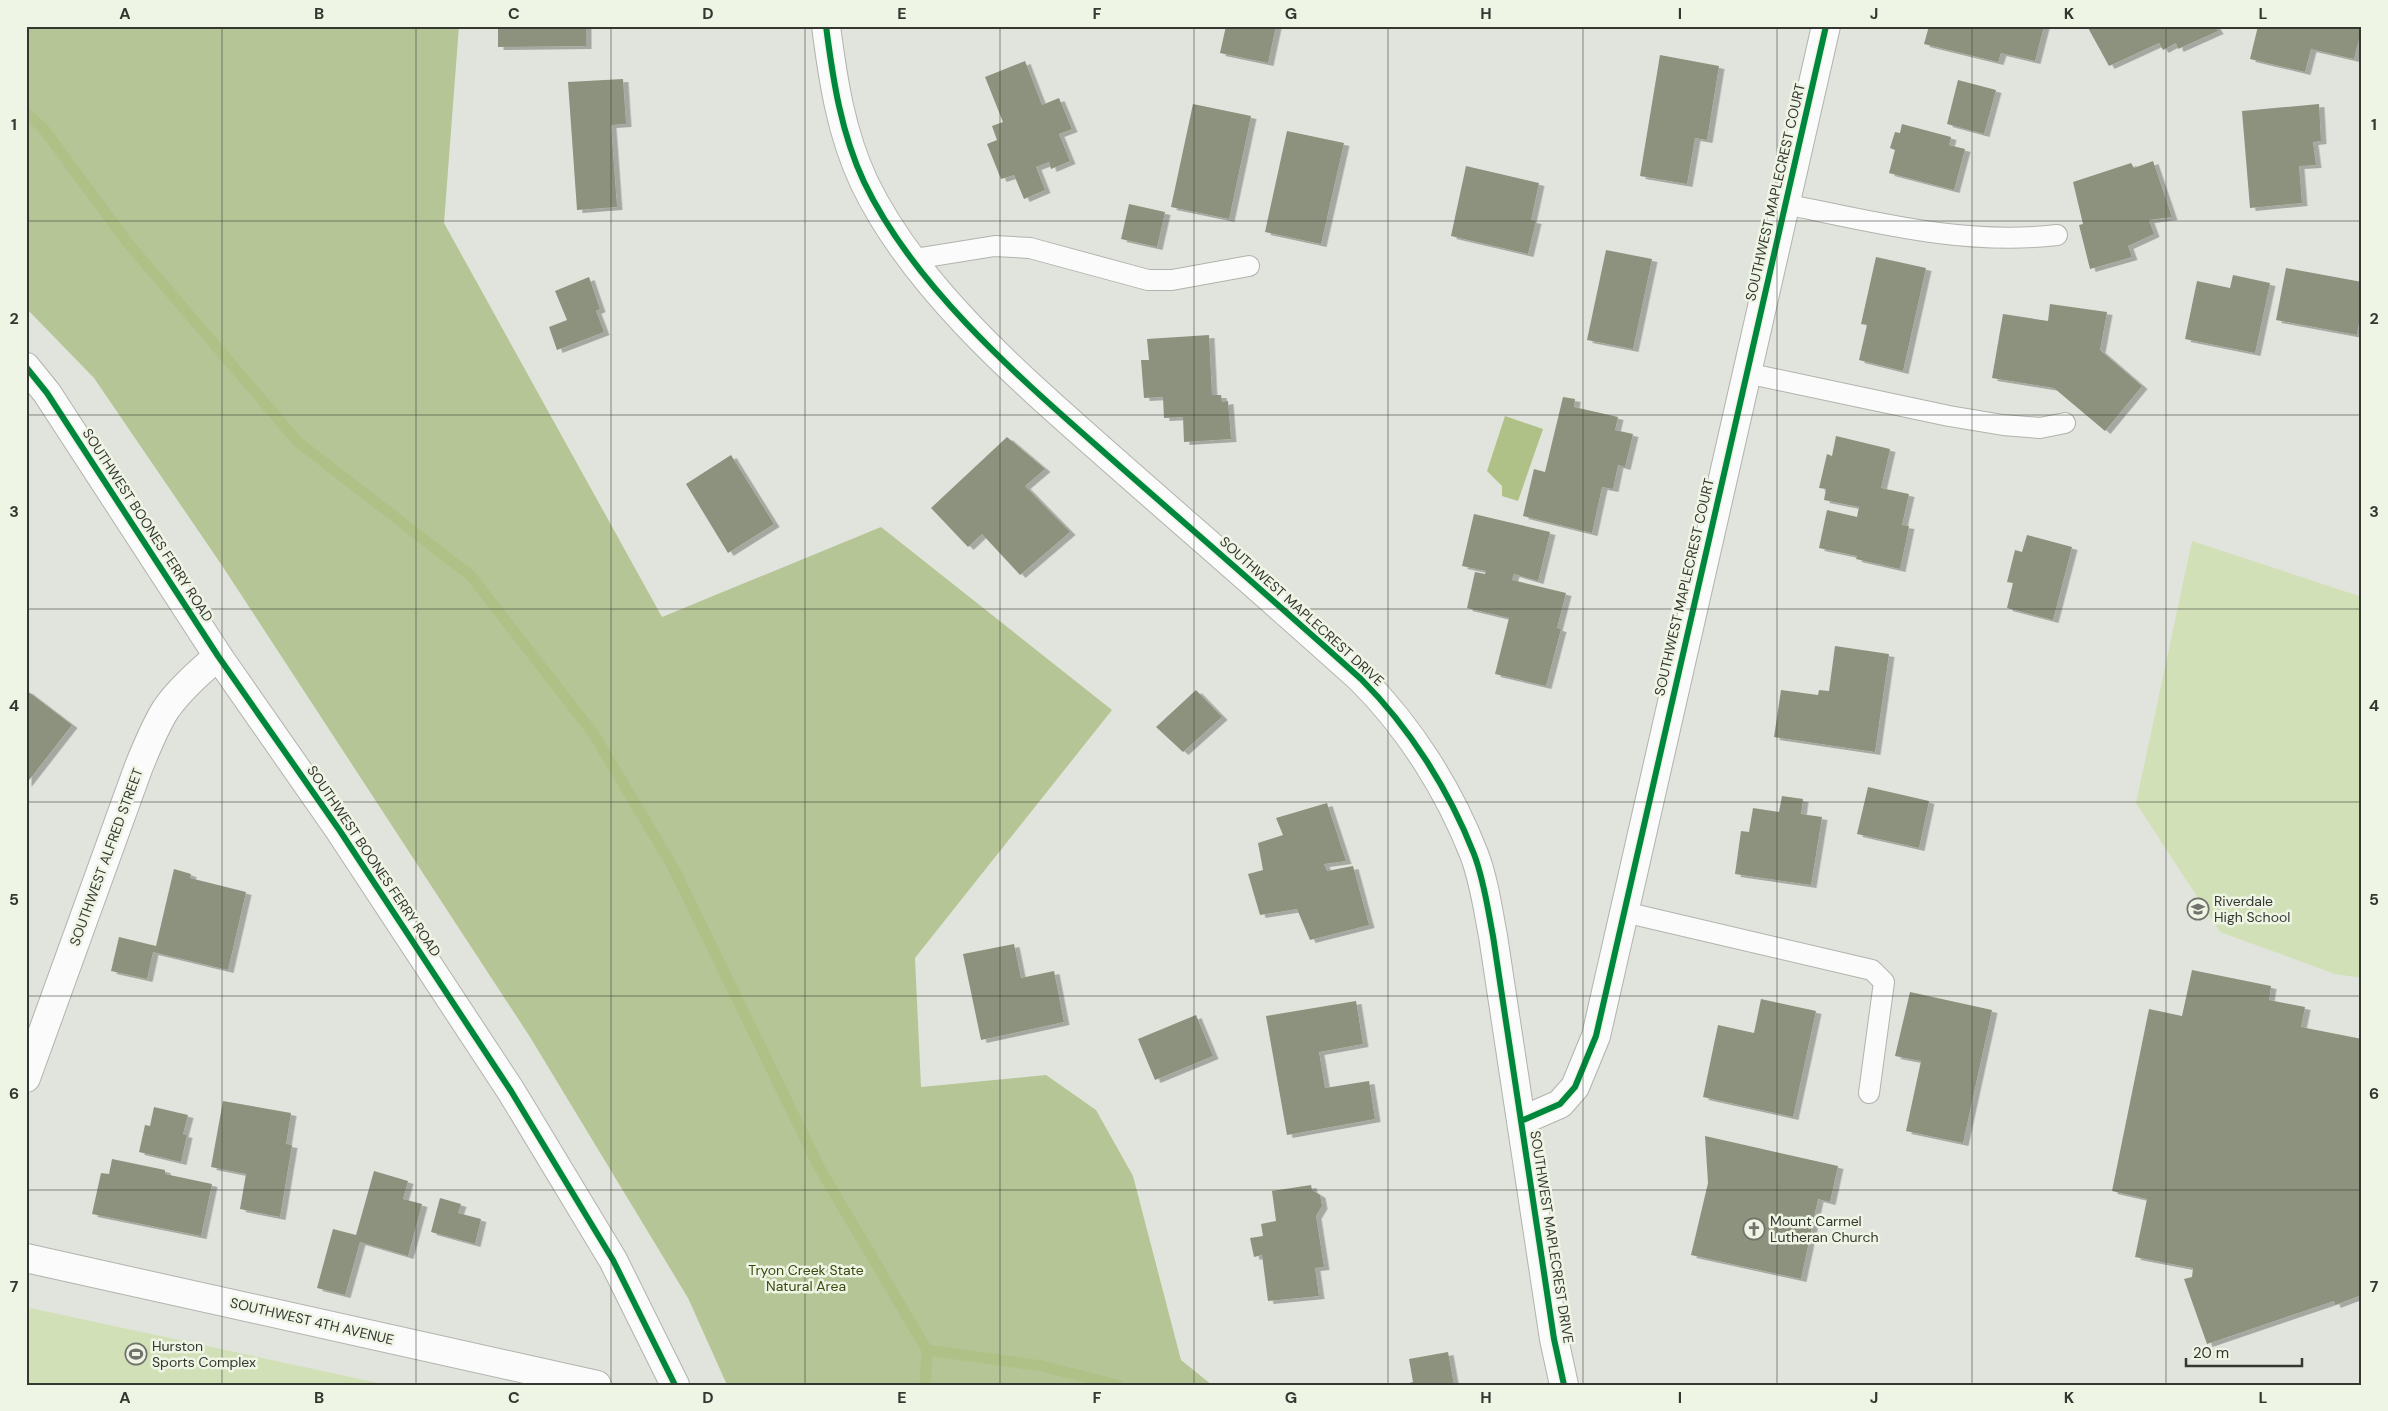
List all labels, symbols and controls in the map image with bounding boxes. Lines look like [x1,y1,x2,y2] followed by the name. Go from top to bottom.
[119,3,131,24] text: A
[314,3,324,24] text: B
[508,3,520,24] text: C
[702,3,714,24] text: D
[897,3,907,24] text: E
[1093,3,1102,24] text: F
[1285,3,1297,24] text: G
[1480,3,1492,24] text: H
[1678,3,1682,24] text: I
[1870,3,1878,24] text: J
[2064,3,2075,24] text: K
[2259,3,2268,24] text: L
[1741,81,1809,303] street label: SOUTHWEST MAPLECREST COURT
[11,114,17,135] text: 1
[2371,114,2377,135] text: 1
[9,308,19,329] text: 2
[2369,308,2379,329] text: 2
[79,425,217,625] street label: SOUTHWEST BOONES FERRY ROAD
[1650,476,1718,698] street label: SOUTHWEST MAPLECREST COURT
[9,501,19,522] text: 3
[2369,501,2379,522] text: 3
[1216,532,1388,690] street label: SOUTHWEST MAPLECREST DRIVE
[9,695,19,716] text: 4
[2369,695,2379,716] text: 4
[303,762,445,960] street label: SOUTHWEST BOONES FERRY ROAD
[65,766,147,948] street label: SOUTHWEST ALFRED STREET
[9,889,19,910] text: 5
[2369,889,2379,910] text: 5
[2214,892,2290,926] place label: Riverdale High School
[2186,897,2210,921] school or university icon: Riverdale High School
[9,1083,19,1104] text: 6
[2369,1083,2379,1104] text: 6
[1526,1129,1578,1345] street label: SOUTHWEST MAPLECREST DRIVE
[1770,1212,1879,1246] place label: Mount Carmel Lutheran Church
[1742,1217,1766,1241] church icon: Mount Carmel Lutheran Church
[748,1261,864,1295] park label: Tryon Creek State Natural Area
[10,1276,19,1297] text: 7
[2370,1276,2379,1297] text: 7
[228,1293,396,1349] street label: SOUTHWEST 4TH AVENUE
[2186,1336,2302,1368] scale bar
[152,1337,256,1371] place label: Hurston Sports Complex
[124,1342,148,1366] sports icon: Hurston Sports Complex
[2193,1343,2229,1363] text: 20 m
[119,1387,131,1408] text: A
[314,1387,324,1408] text: B
[508,1387,520,1408] text: C
[702,1387,714,1408] text: D
[897,1387,907,1408] text: E
[1093,1387,1102,1408] text: F
[1285,1387,1297,1408] text: G
[1480,1387,1492,1408] text: H
[1678,1387,1682,1408] text: I
[1870,1387,1878,1408] text: J
[2064,1387,2075,1408] text: K
[2259,1387,2268,1408] text: L

